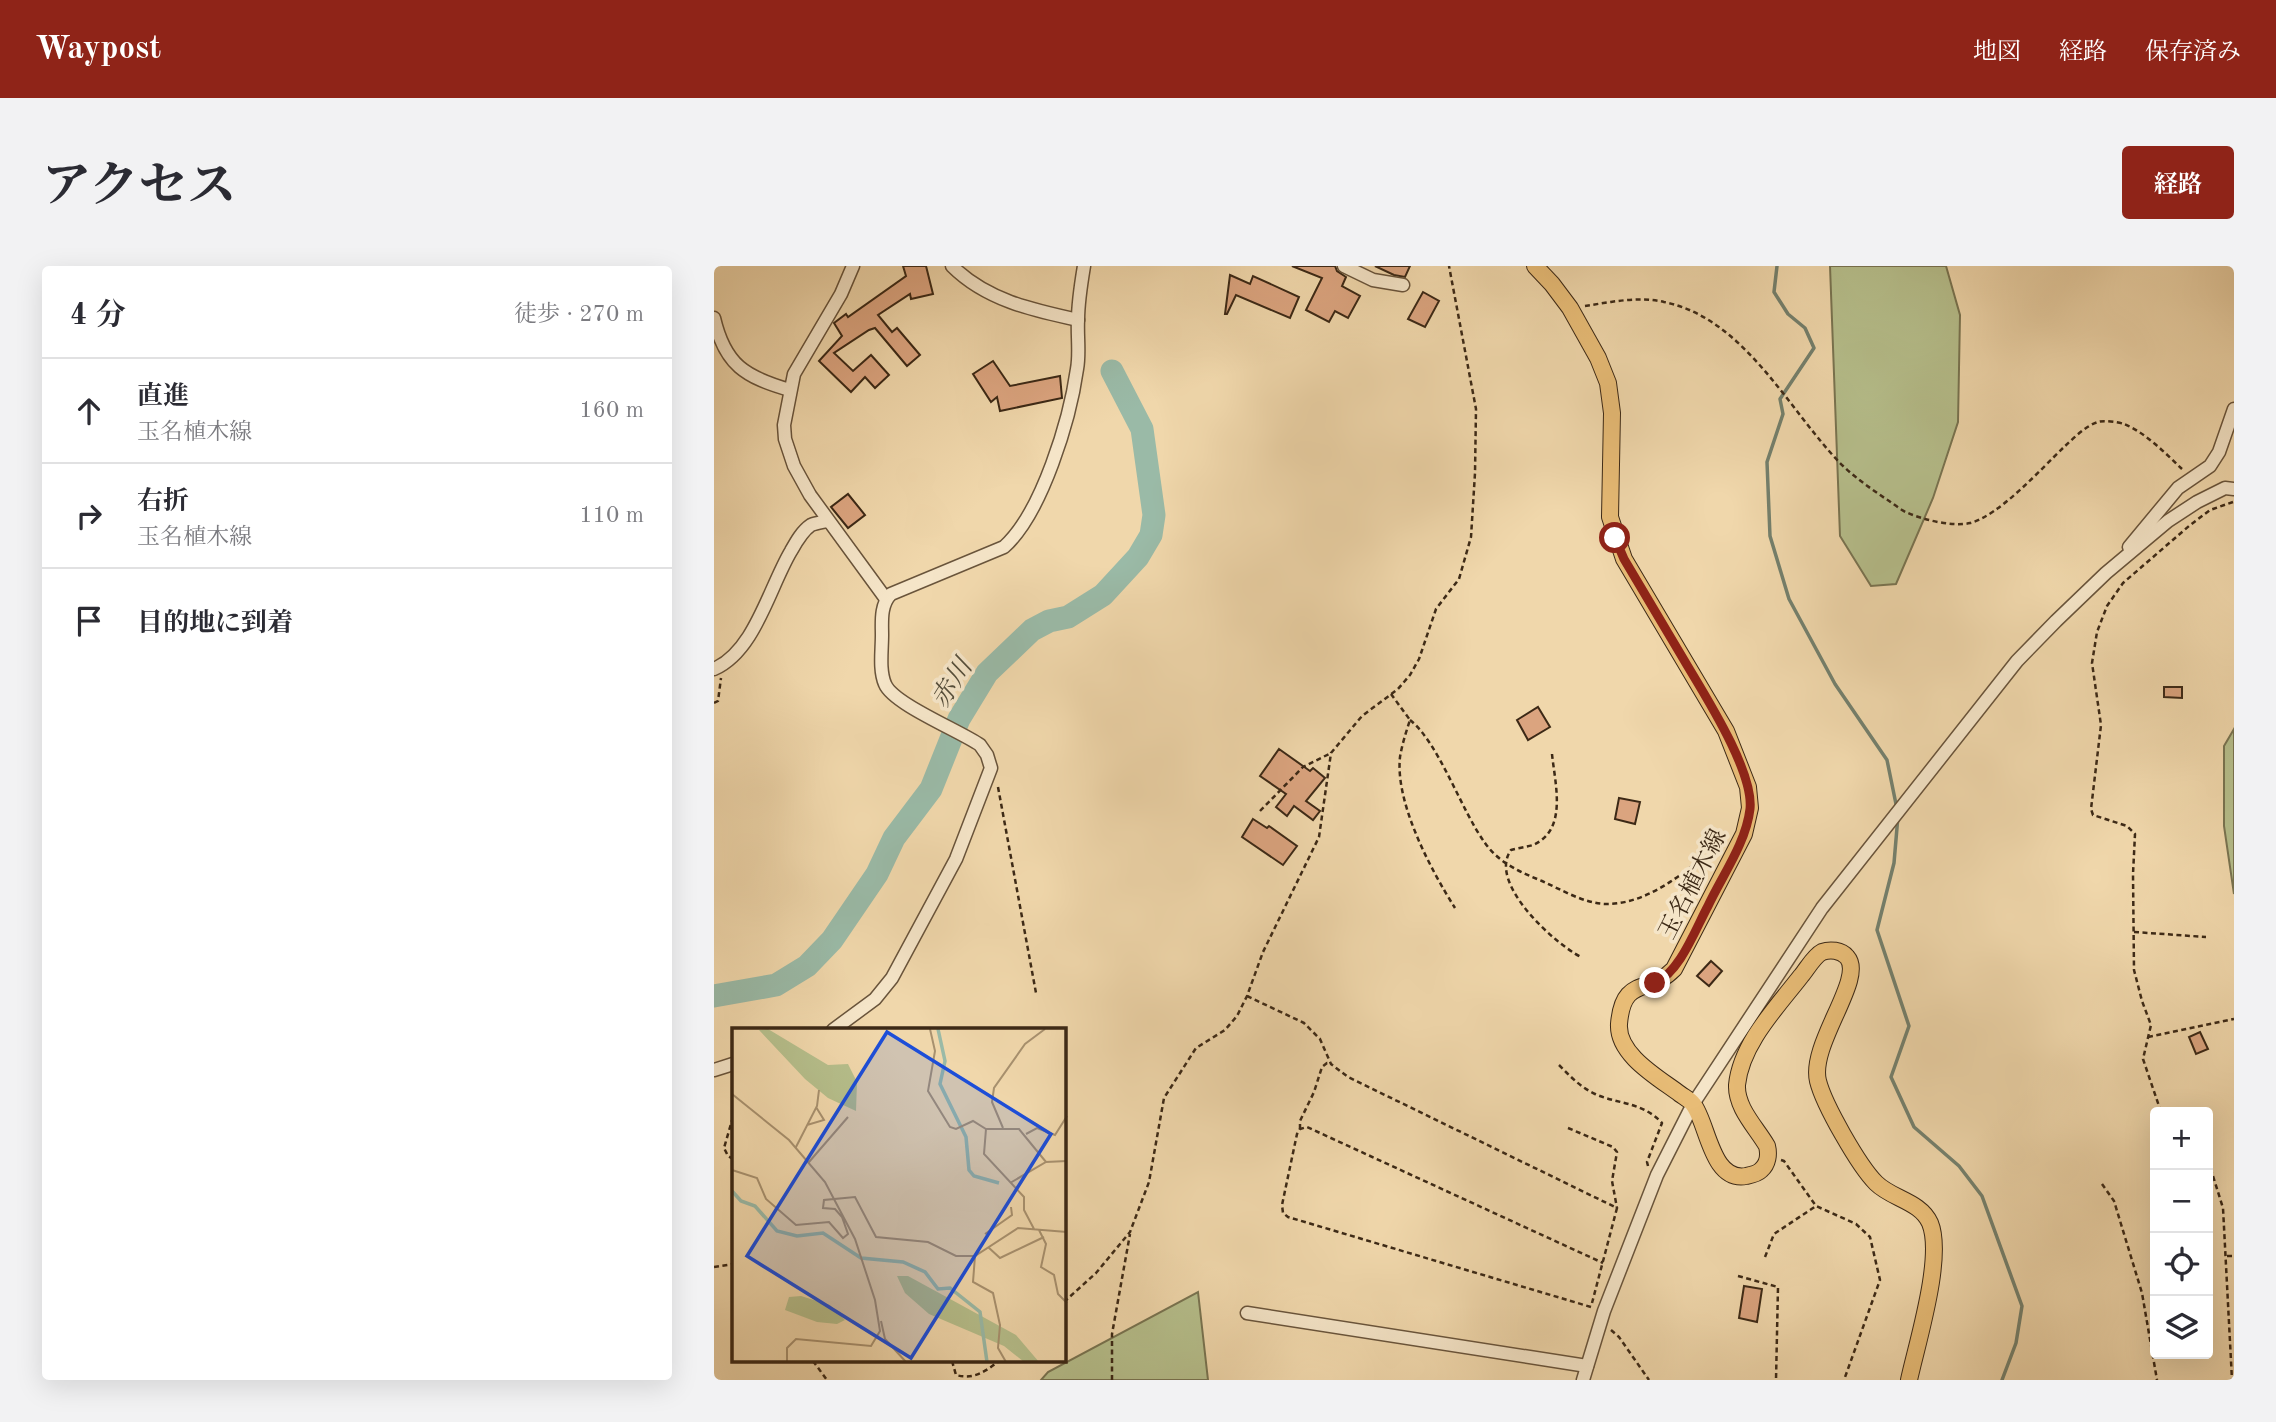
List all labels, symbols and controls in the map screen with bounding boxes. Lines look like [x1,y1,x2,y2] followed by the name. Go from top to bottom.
[35,33,161,66] text: Waypost
[1973,41,2021,65] text: 地図
[2059,41,2107,65] text: 経路
[2145,41,2241,65] text: 保存済み
[2122,146,2234,219] button: 経路
[42,164,237,213] text: アクセス
[70,301,126,331] text: 4 分
[514,303,644,326] text: 徒歩 · 270 m
[137,384,189,410] text: 直進
[70,392,108,430] icon: ahead
[579,399,644,422] text: 160 m
[137,421,252,444] text: 玉名植木線
[137,489,189,515] text: 右折
[70,497,108,535] icon: right
[579,504,644,527] text: 110 m
[1599,522,1630,553] route start
[137,526,252,549] text: 玉名植木線
[70,602,108,640] icon: arrive
[137,611,293,637] text: 目的地に到着
[926,652,979,713] water label: 赤川
[1653,825,1732,944] street label: 玉名植木線
[1639,967,1670,998] route end
[732,1028,1066,1362] inset map
[2150,1107,2213,1359] map controls
[2150,1107,2213,1170] button: +
[2150,1170,2213,1233] button: −
[2150,1233,2213,1296] button: locate
[2150,1296,2213,1359] button: layers

